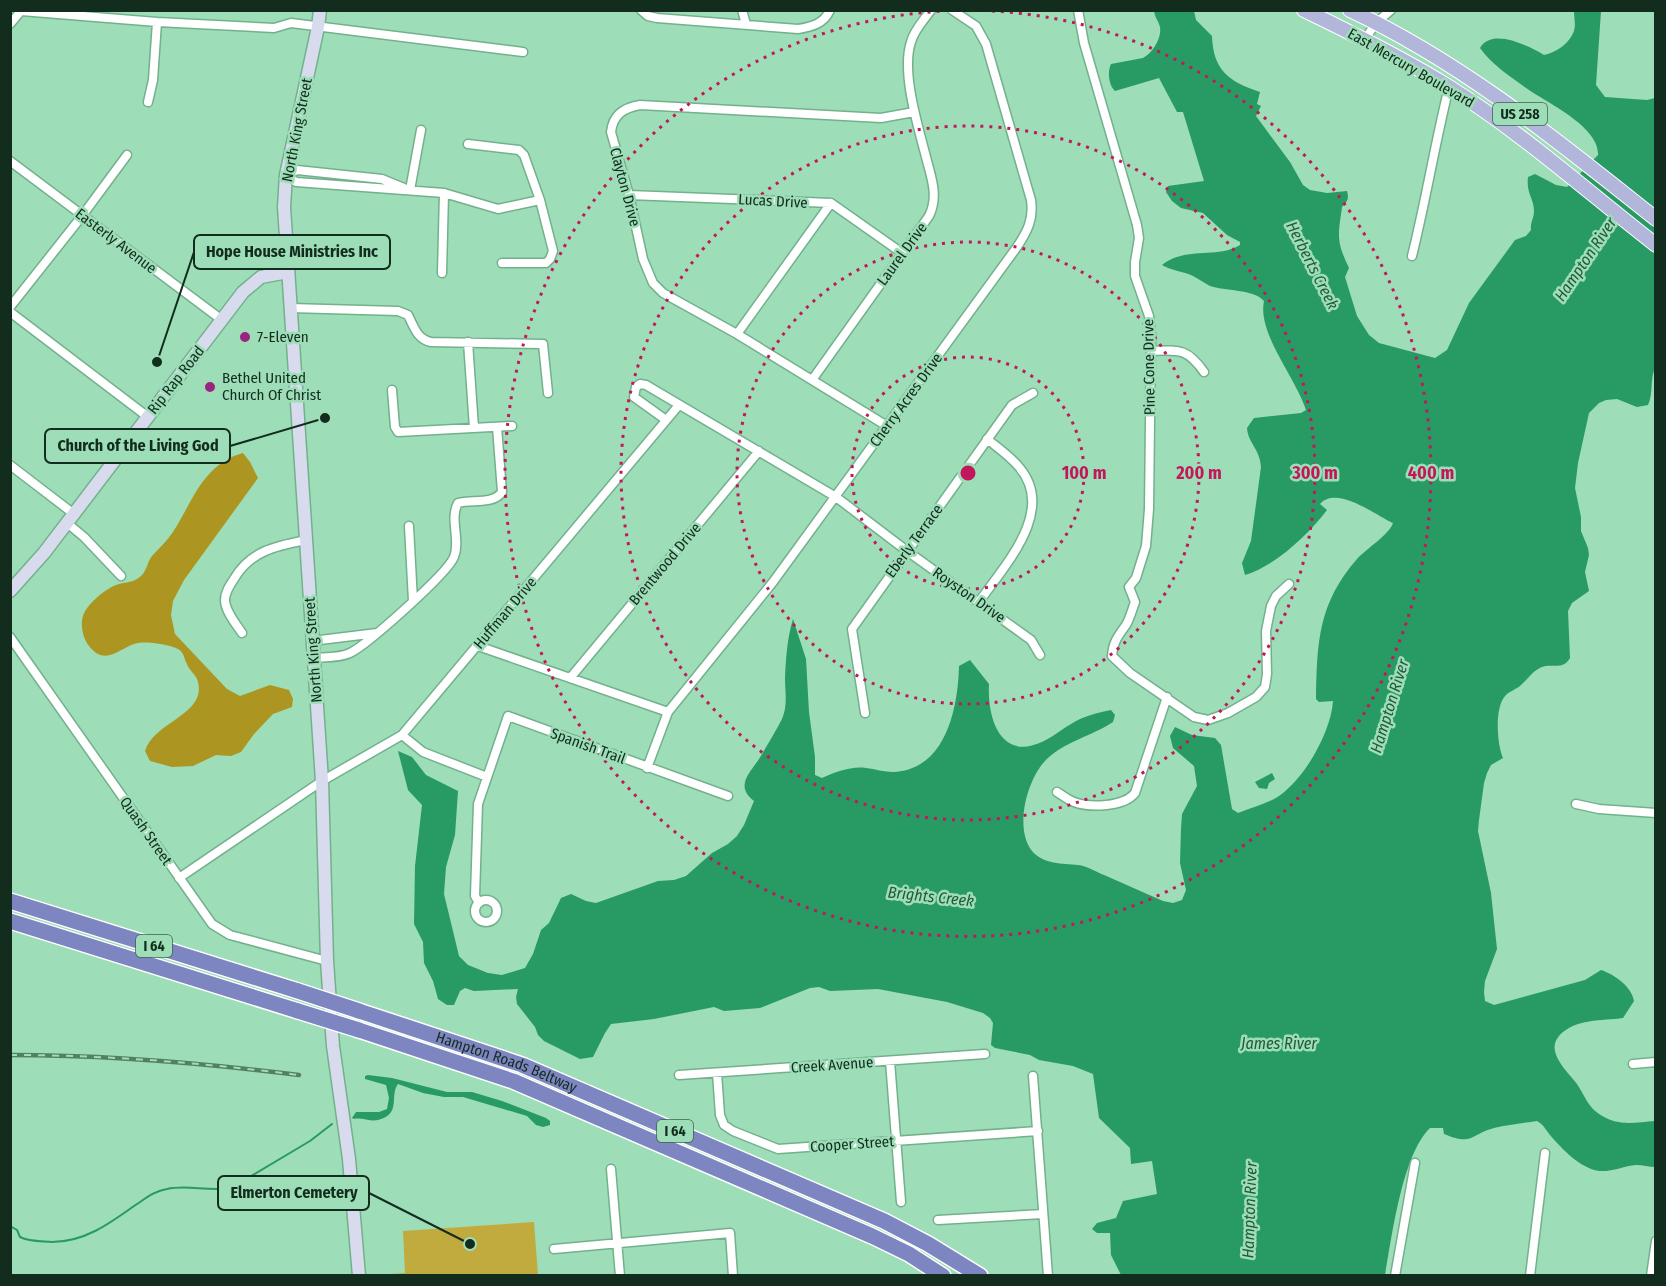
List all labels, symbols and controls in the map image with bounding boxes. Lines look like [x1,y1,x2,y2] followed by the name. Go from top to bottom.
[1344,24,1478,112] street label: East Mercury Boulevard
[278,76,316,184] street label: North King Street
[1493,103,1547,125] road number: US 258
[606,146,644,228] street label: Clayton Drive
[738,190,808,212] street label: Lucas Drive
[72,205,160,277] street label: Easterly Avenue
[1550,213,1621,305] water label: Hampton River
[1282,218,1343,312] water label: Herberts Creek
[873,219,931,289] street label: Laurel Drive
[194,235,390,269] callout: Hope House Ministries Inc
[206,242,378,261] text: Hope House Ministries Inc
[1139,319,1159,415] street label: Pine Cone Drive
[257,328,309,346] place label: 7-Eleven
[238,330,252,344] marker: 7-Eleven
[144,342,208,418] street label: Rip Rap Road
[866,350,946,450] street label: Cherry Acres Drive
[222,369,321,404] place label: Bethel United Church Of Christ
[203,380,217,394] marker: Bethel United Church Of Christ
[45,429,230,463] callout: Church of the Living God
[57,436,219,455] text: Church of the Living God
[1062,462,1106,484] text: 100 m
[1175,462,1222,484] text: 200 m
[1291,462,1338,484] text: 300 m
[1408,462,1454,484] text: 400 m
[958,463,978,483] centre of rings
[881,501,947,581] street label: Eberly Terrace
[625,519,705,609] street label: Brentwood Drive
[929,563,1009,627] street label: Royston Drive
[470,573,540,653] street label: Huffman Drive
[300,597,326,703] street label: North King Street
[1366,657,1413,755] water label: Hampton River
[548,724,628,768] street label: Spanish Trail
[116,793,176,869] street label: Quash Street
[887,883,975,910] water label: Brights Creek
[136,935,172,957] road number: I 64
[434,1028,580,1097] street label: Hampton Roads Beltway
[1240,1034,1317,1053] water label: James River
[790,1053,874,1077] street label: Creek Avenue
[657,1120,693,1142] road number: I 64
[809,1132,895,1156] street label: Cooper Street
[1238,1161,1261,1259] water label: Hampton River
[218,1176,369,1210] callout: Elmerton Cemetery
[230,1183,358,1202] text: Elmerton Cemetery

